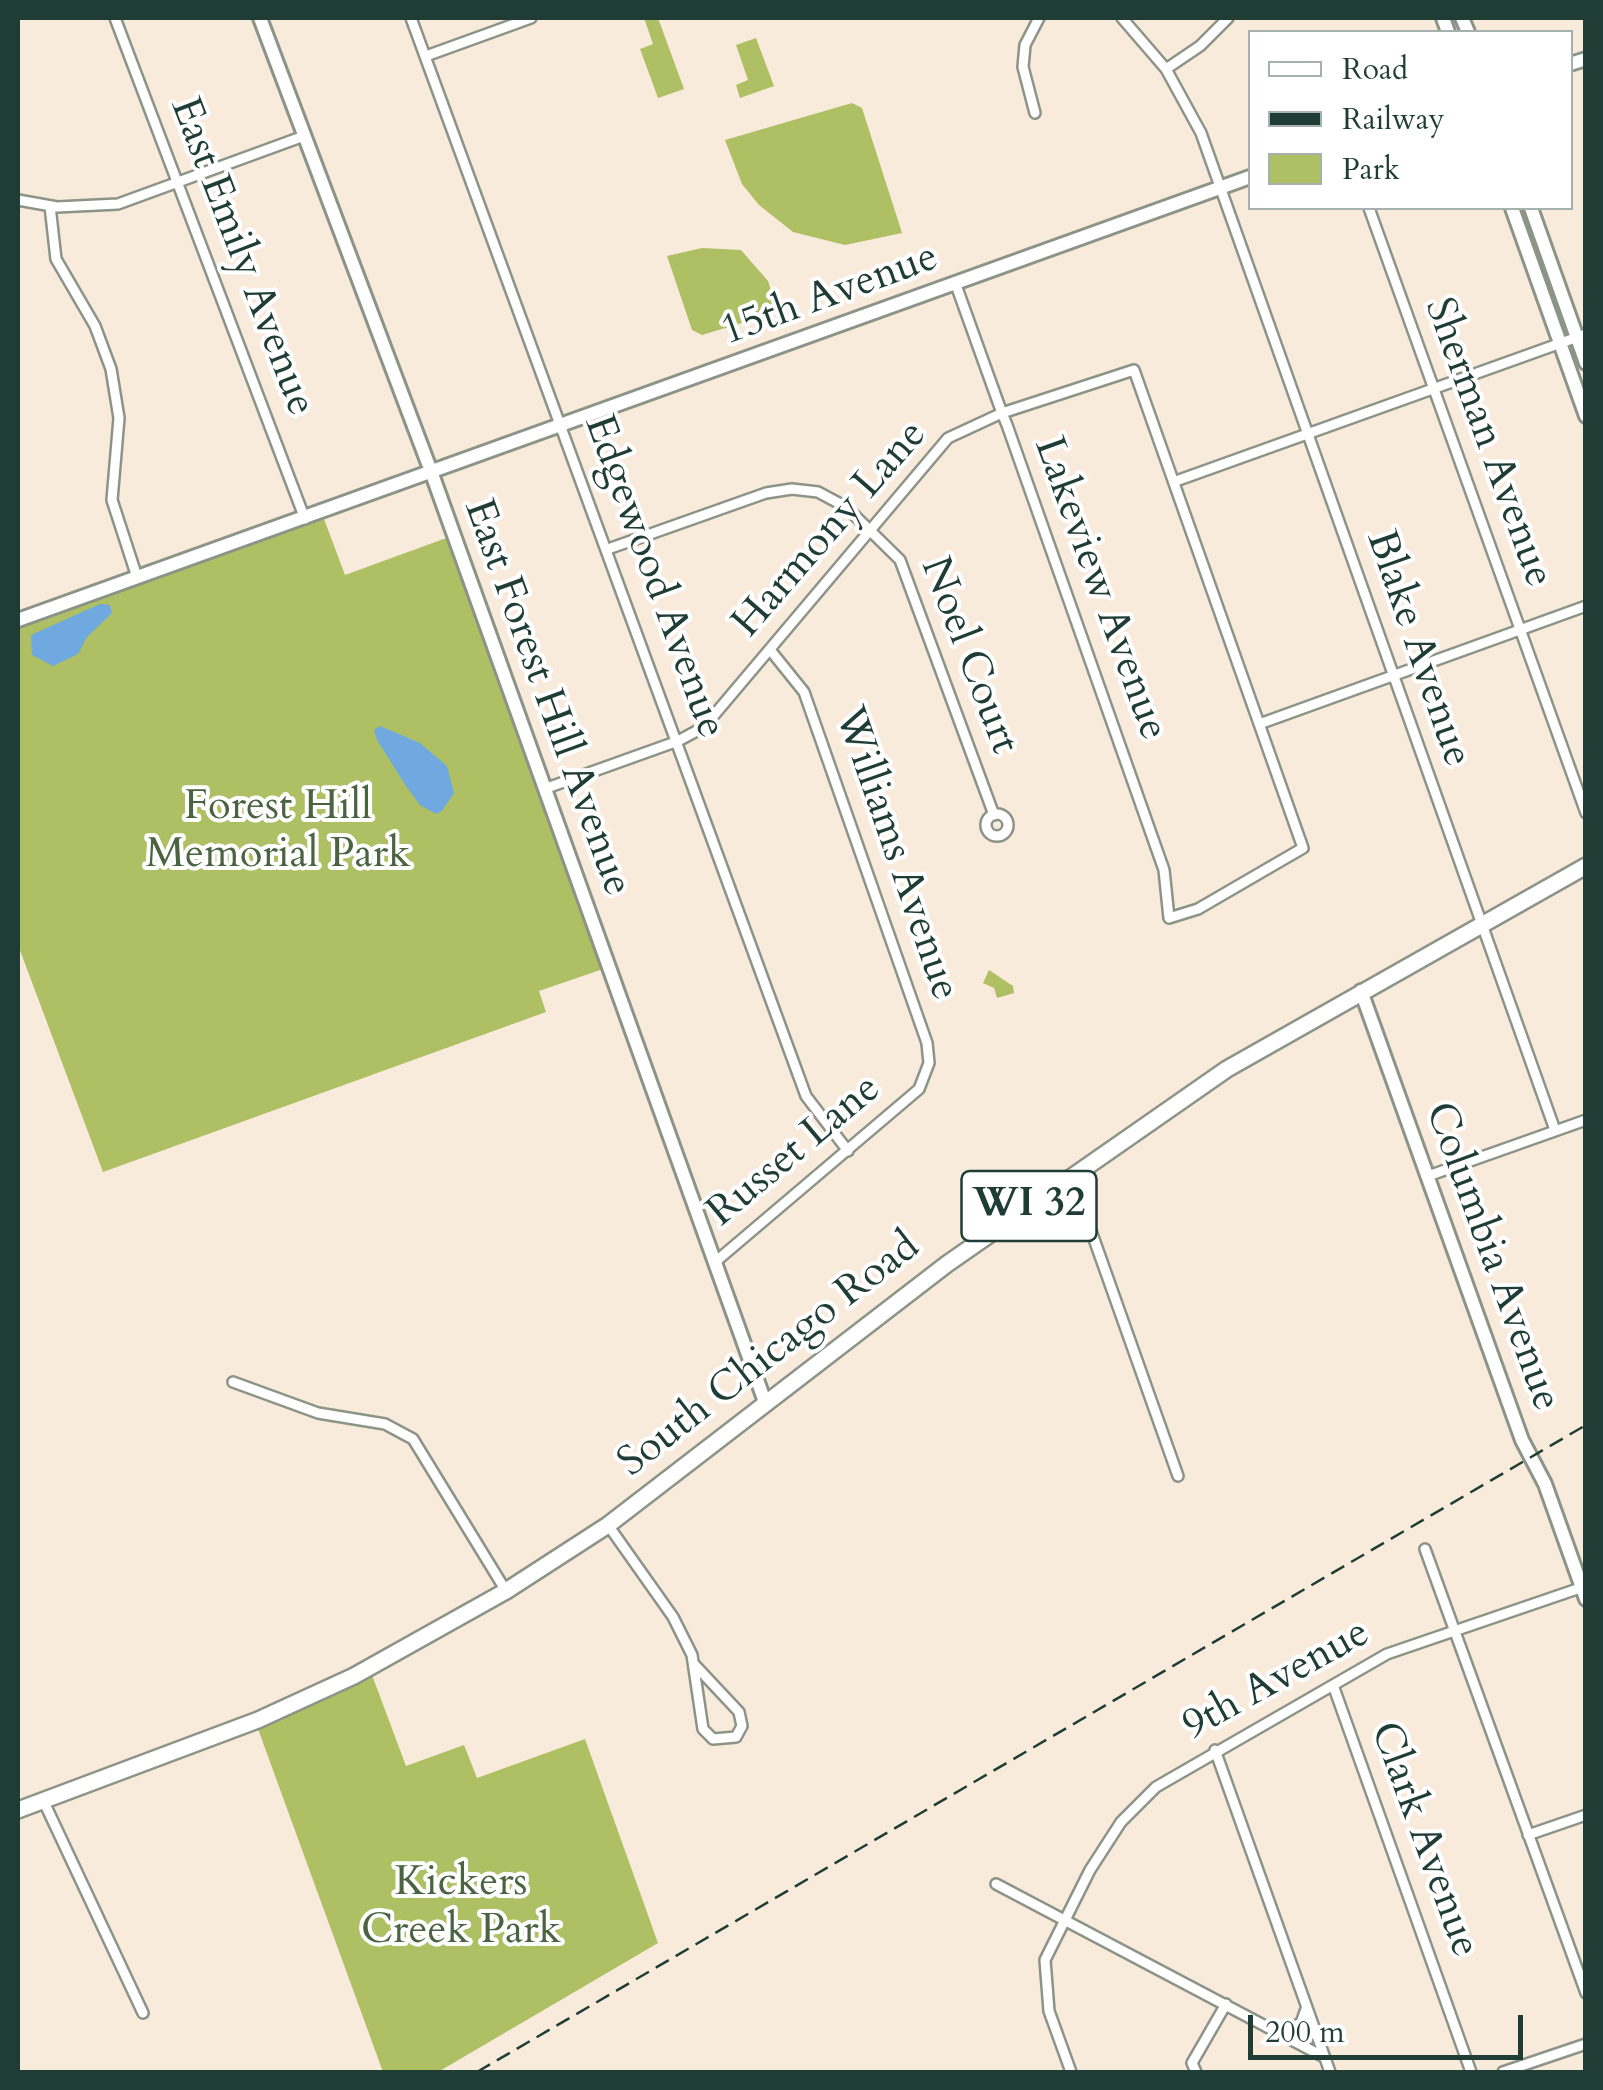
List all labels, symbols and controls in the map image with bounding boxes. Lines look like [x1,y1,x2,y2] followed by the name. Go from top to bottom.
[1248,30,1573,210] legend
[1342,49,1408,90] text: Road
[157,91,325,423] street label: East Emily Avenue
[1342,99,1445,140] text: Railway
[1342,149,1400,190] text: Park
[715,234,945,358] street label: 15th Avenue
[1411,292,1563,594] street label: Sherman Avenue
[571,409,735,745] street label: Edgewood Avenue
[723,411,939,649] street label: Harmony Lane
[1021,431,1177,747] street label: Lakeview Avenue
[451,493,641,903] street label: East Forest Hill Avenue
[1353,524,1481,774] street label: Blake Avenue
[908,551,1028,761] street label: Noel Court
[821,701,969,1007] street label: Williams Avenue
[146,783,410,881] park label: Forest Hill Memorial Park
[698,1065,892,1239] street label: Russet Lane
[1412,1096,1570,1418] street label: Columbia Avenue
[962,1171,1096,1241] road number: WI 32
[609,1223,931,1489] street label: South Chicago Road
[1175,1609,1379,1753] street label: 9th Avenue
[1357,1716,1489,1964] street label: Clark Avenue
[361,1859,561,1958] park label: Kickers Creek Park
[1253,1995,1528,2057] scale bar
[1265,2012,1345,2053] text: 200 m

